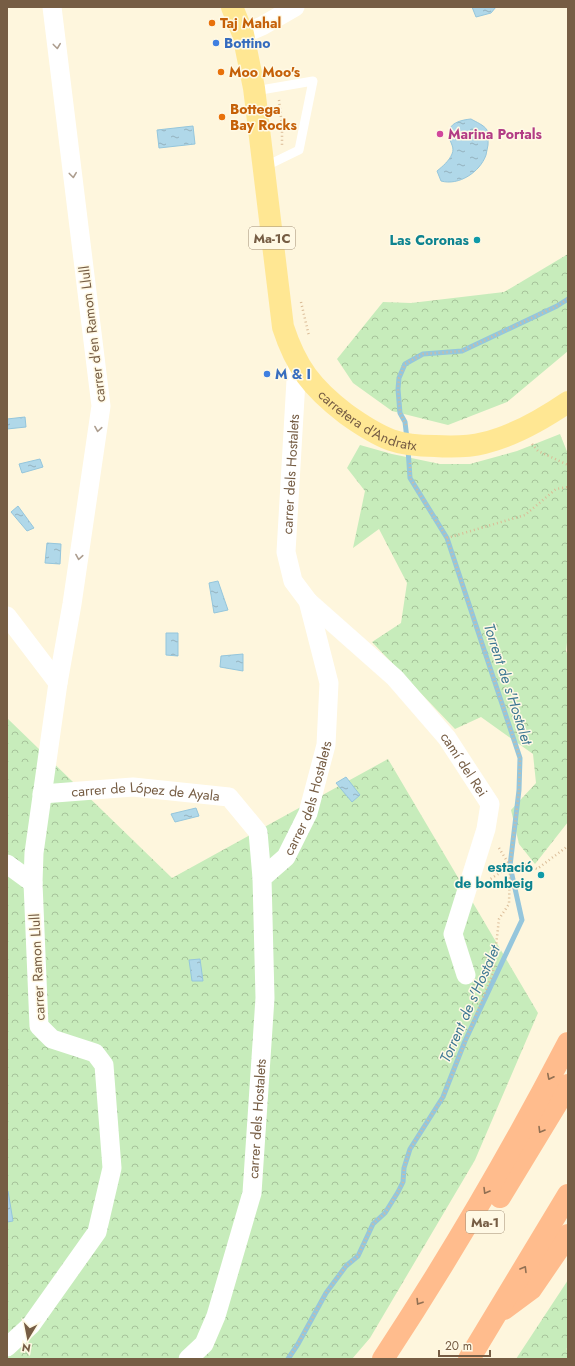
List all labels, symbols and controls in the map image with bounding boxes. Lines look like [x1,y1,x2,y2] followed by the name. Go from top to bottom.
[220,13,281,33] place label: Taj Mahal
[207,18,217,28] marker: Taj Mahal
[224,33,271,53] place label: Bottino
[211,38,221,48] marker: Bottino
[52,43,61,49] one-way arrow
[229,62,301,82] place label: Moo Moo's
[216,67,226,77] marker: Moo Moo's
[230,99,298,135] place label: Bottega Bay Rocks
[217,112,227,122] marker: Bottega Bay Rocks
[448,124,543,144] place label: Marina Portals
[435,129,445,139] marker: Marina Portals
[68,172,77,178] one-way arrow
[249,227,295,249] road number: Ma-1C
[390,230,470,250] place label: Las Coronas
[472,235,482,245] marker: Las Coronas
[74,265,110,403] street label: carrer d'en Ramon Llull
[275,364,311,384] place label: M & I
[262,369,272,379] marker: M & I
[314,385,418,455] street label: carretera d'Andratx
[277,413,304,535] street label: carrer dels Hostalets
[94,426,103,432] one-way arrow
[75,554,84,560] one-way arrow
[478,621,538,749] water label: Torrent de s'Hostalet
[436,727,493,801] street label: camí del Rei
[278,740,336,859] street label: carrer dels Hostalets
[71,777,221,806] street label: carrer de López de Ayala
[455,857,533,893] place label: estació de bombeig
[536,870,546,880] marker: estació de bombeig
[24,913,50,1021] street label: carrer Ramon Llull
[434,940,506,1066] water label: Torrent de s'Hostalet
[243,1058,271,1179] street label: carrer dels Hostalets
[547,1073,555,1080] one-way arrow
[538,1126,545,1133] one-way arrow
[484,1187,491,1194] one-way arrow
[466,1211,504,1233] road number: Ma-1
[519,1266,526,1273] one-way arrow
[416,1298,424,1305] one-way arrow
[8,1318,48,1358] north arrow
[439,1332,490,1358] scale bar
[445,1337,472,1355] text: 20 m
[21,1339,32,1356] text: N

